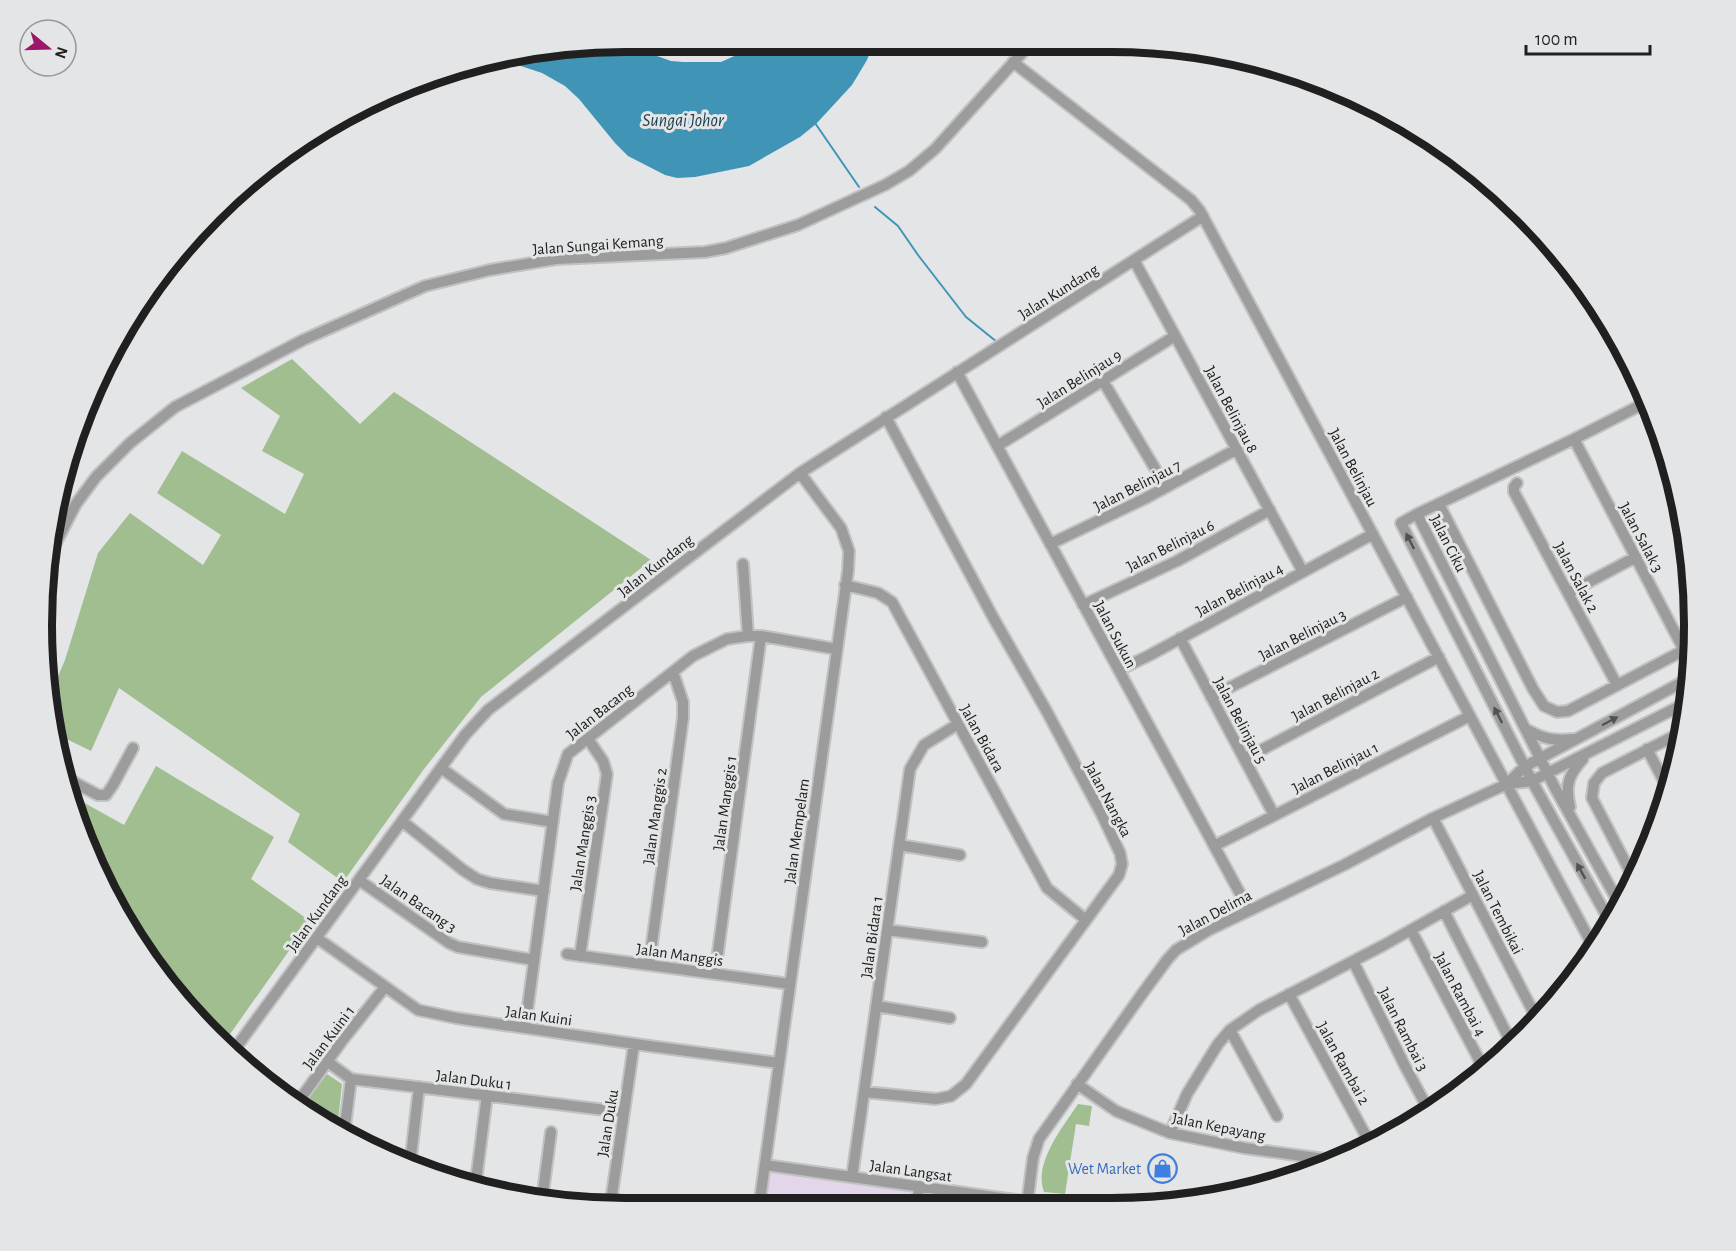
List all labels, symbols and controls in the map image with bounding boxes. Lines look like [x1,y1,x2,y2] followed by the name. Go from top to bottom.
[18,18,78,78] north arrow
[1526,18,1650,56] scale bar
[1535,31,1578,49] text: 100 m
[52,45,71,60] text: N
[642,112,725,130] water label: Sungai Johor
[532,232,664,258] street label: Jalan Sungai Kemang
[1016,261,1101,323] street label: Jalan Kundang
[1035,347,1125,412] street label: Jalan Belinjau 9
[1201,363,1261,456] street label: Jalan Belinjau 8
[1325,426,1380,510] street label: Jalan Belinjau
[1091,457,1184,515] street label: Jalan Belinjau 7
[1616,500,1666,575] street label: Jalan Salak 3
[1427,512,1469,575] street label: Jalan Ciku
[1124,517,1217,576] street label: Jalan Belinjau 6
[615,532,696,600] street label: Jalan Kundang
[1405,532,1415,549] one-way arrow
[1551,540,1601,615] street label: Jalan Salak 2
[1193,560,1286,620] street label: Jalan Belinjau 4
[1091,598,1139,671] street label: Jalan Sukun
[1256,606,1349,664] street label: Jalan Belinjau 3
[1289,665,1382,725] street label: Jalan Belinjau 2
[1210,675,1270,767] street label: Jalan Belinjau 5
[563,681,636,743] street label: Jalan Bacang
[957,702,1007,775] street label: Jalan Bidara
[1493,706,1503,723] one-way arrow
[1602,716,1619,726] one-way arrow
[1290,739,1381,797] street label: Jalan Belinjau 1
[710,755,740,852] street label: Jalan Manggis 1
[1082,759,1135,840] street label: Jalan Nangka
[640,767,670,865] street label: Jalan Manggis 2
[782,777,812,885] street label: Jalan Mempelam
[568,794,598,892] street label: Jalan Manggis 3
[1576,862,1586,879] one-way arrow
[1470,868,1526,957] street label: Jalan Tembikai
[284,872,350,955] street label: Jalan Kundang
[378,872,459,936] street label: Jalan Bacang 3
[1176,887,1254,939] street label: Jalan Delima
[858,895,886,979] street label: Jalan Bidara 1
[635,941,724,969] street label: Jalan Manggis
[1431,950,1489,1039] street label: Jalan Rambai 4
[1375,985,1431,1074] street label: Jalan Rambai 3
[300,1003,358,1072] street label: Jalan Kuini 1
[505,1003,573,1029] street label: Jalan Kuini
[1314,1019,1372,1108] street label: Jalan Rambai 2
[435,1067,513,1093] street label: Jalan Duku 1
[595,1088,621,1158] street label: Jalan Duku
[1170,1110,1267,1145] street label: Jalan Kepayang
[1146,1152,1178,1184] shop icon: Wet Market
[869,1157,953,1185] street label: Jalan Langsat
[1068,1161,1141,1177] place label: Wet Market

